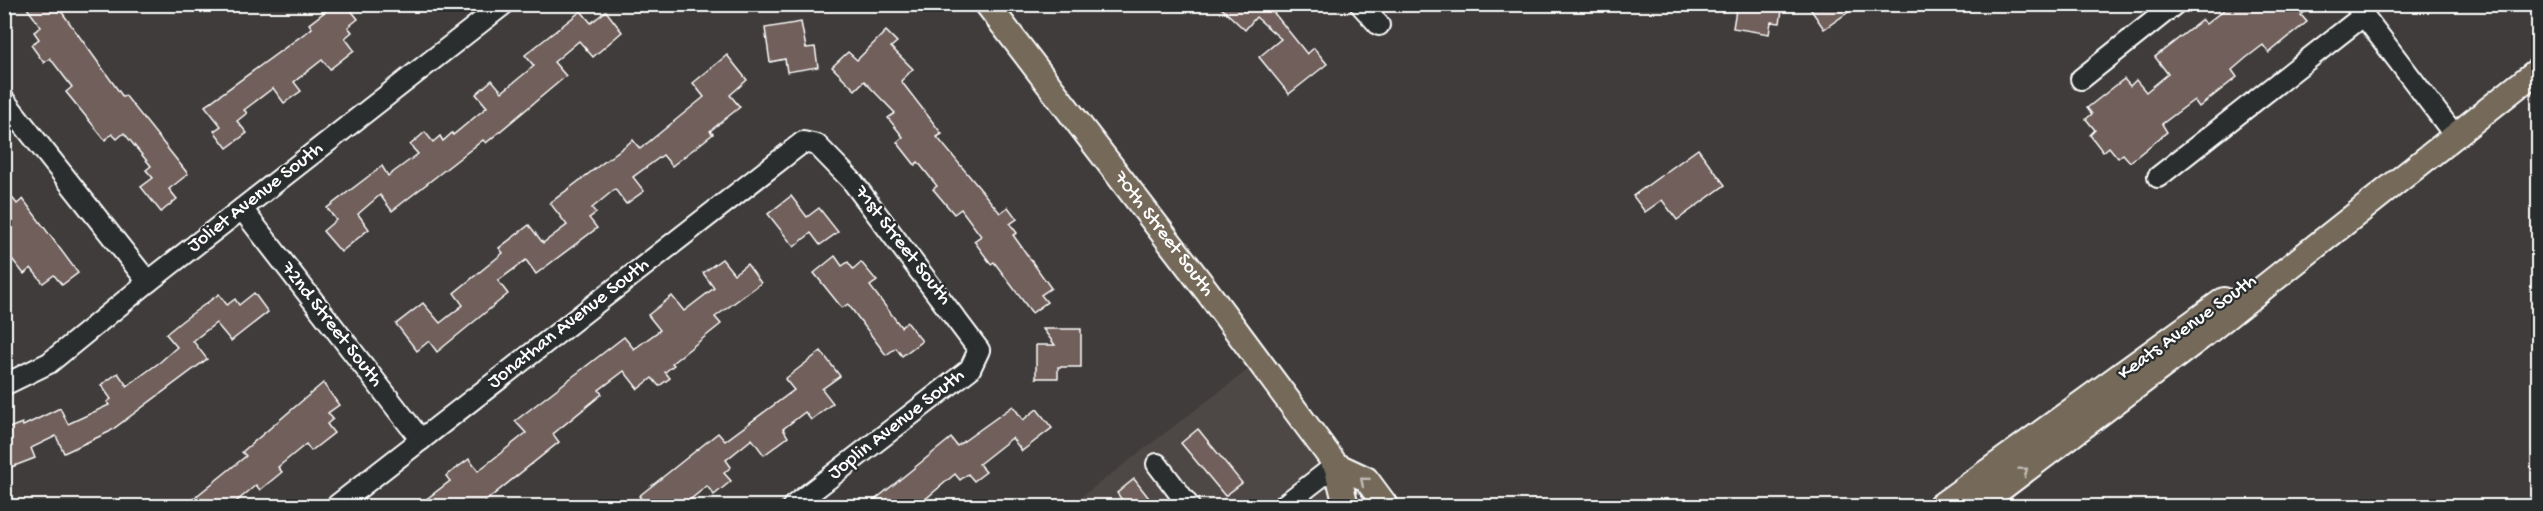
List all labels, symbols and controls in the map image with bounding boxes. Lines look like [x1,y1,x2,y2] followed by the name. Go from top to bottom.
[184,138,329,258] street label: Joliet Avenue South
[1108,166,1219,301] street label: 70th Street South
[848,181,956,310] street label: 71st Street South
[484,254,655,394] street label: Jonathan Avenue South
[274,257,387,392] street label: 72nd Street South
[2114,270,2262,386] street label: Keats Avenue South
[824,364,970,485] street label: Joplin Avenue South
[2018,468,2029,479] one-way arrow
[1360,478,1371,489] one-way arrow

